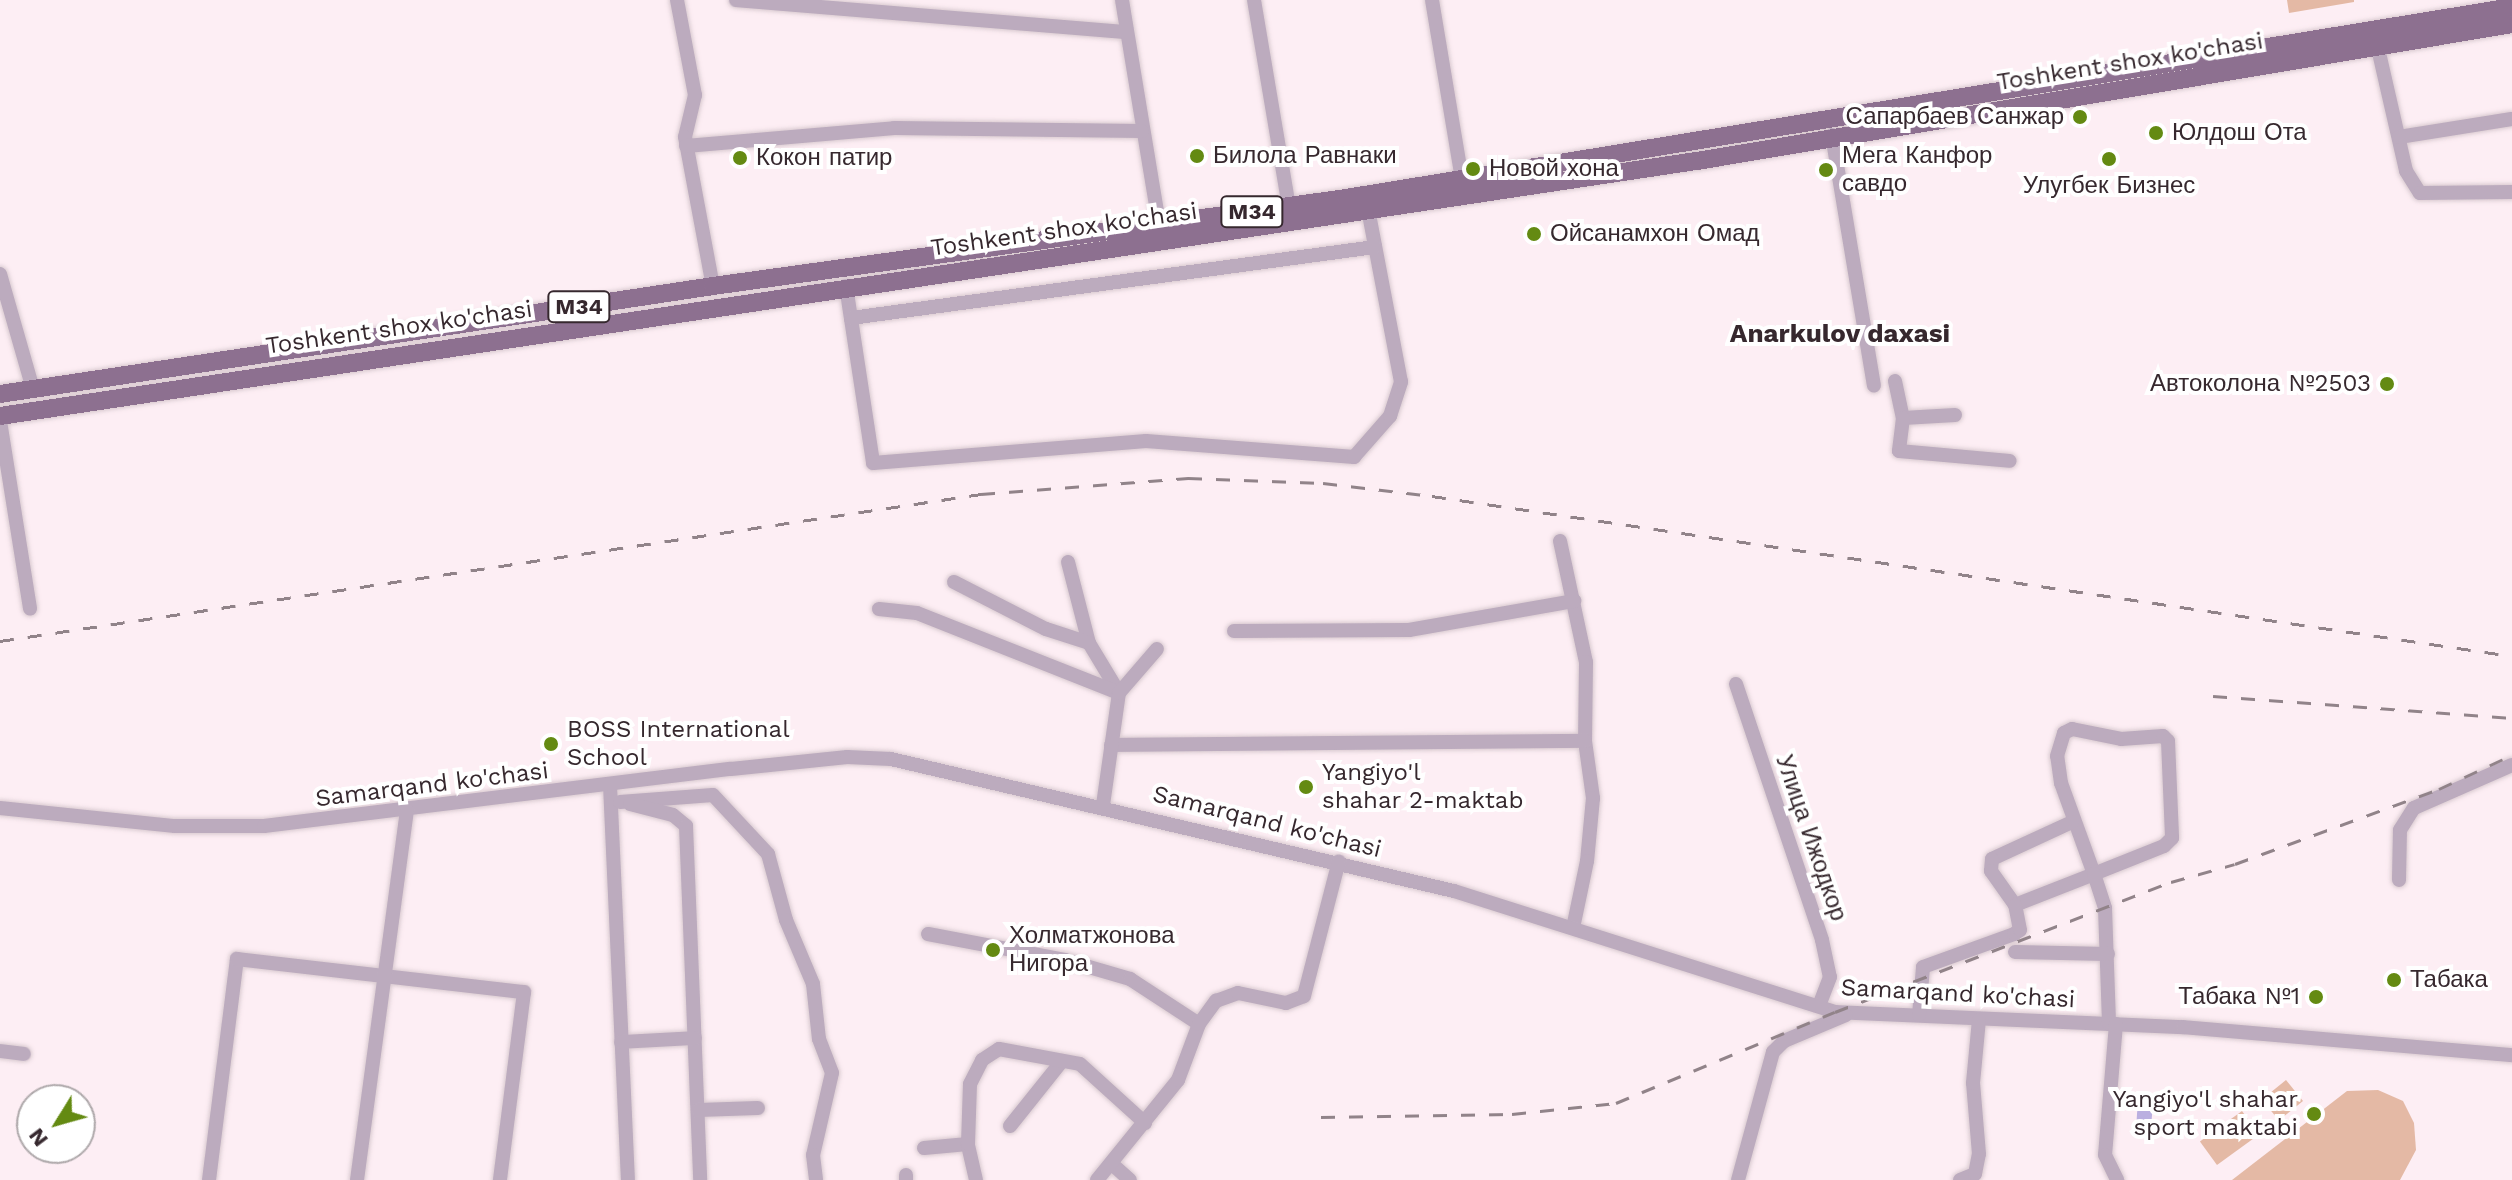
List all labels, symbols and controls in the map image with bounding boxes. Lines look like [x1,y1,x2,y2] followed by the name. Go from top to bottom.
[1995,27,2265,97] street label: Toshkent shox ko'chasi
[1846,103,2064,131] place label: Сапарбаев Санжар
[2071,108,2089,126] marker: Сапарбаев Санжар
[2172,119,2307,147] place label: Юлдош Ота
[2147,124,2165,142] marker: Юлдош Ота
[1213,142,1397,170] place label: Билола Равнаки
[1842,142,1992,198] place label: Мега Канфор савдо
[756,144,892,172] place label: Кокон патир
[1188,147,1206,165] marker: Билола Равнаки
[731,149,749,167] marker: Кокон патир
[2100,150,2118,168] marker: Улугбек Бизнес
[1489,155,1619,183] place label: Новой хона
[1464,160,1482,178] marker: Новой хона
[1817,161,1835,179] marker: Мега Канфор савдо
[2023,172,2195,200] place label: Улугбек Бизнес
[1220,194,1284,230] road number: M34
[929,197,1199,263] street label: Toshkent shox ko'chasi
[1550,220,1760,248] place label: Ойсанамхон Омад
[1525,225,1543,243] marker: Ойсанамхон Омад
[547,289,611,325] road number: M34
[264,295,534,361] street label: Toshkent shox ko'chasi
[1730,318,1950,350] district label: Anarkulov daxasi
[2150,370,2371,398] place label: Автоколона №2503
[2378,375,2396,393] marker: Автоколона №2503
[567,716,790,772] place label: BOSS International School
[542,735,560,753] marker: BOSS International School
[1769,751,1853,925] street label: Улица Ижодкор
[314,756,550,814] street label: Samarqand ko'chasi
[1322,759,1524,815] place label: Yangiyo'l shahar 2-maktab
[1297,778,1315,796] marker: Yangiyo'l shahar 2-maktab
[1150,780,1384,864] street label: Samarqand ko'chasi
[1009,922,1175,978] place label: Холматжонова Нигора
[984,941,1002,959] marker: Холматжонова Нигора
[2410,966,2488,994] place label: Табака
[2385,971,2403,989] marker: Табака
[1840,973,2076,1015] street label: Samarqand ko'chasi
[2178,983,2300,1011] place label: Табака №1
[2307,988,2325,1006] marker: Табака №1
[16,1084,96,1164] north arrow
[2112,1086,2298,1142] place label: Yangiyo'l shahar sport maktabi
[2305,1105,2323,1123] marker: Yangiyo'l shahar sport maktabi
[23,1124,53,1152] text: N

